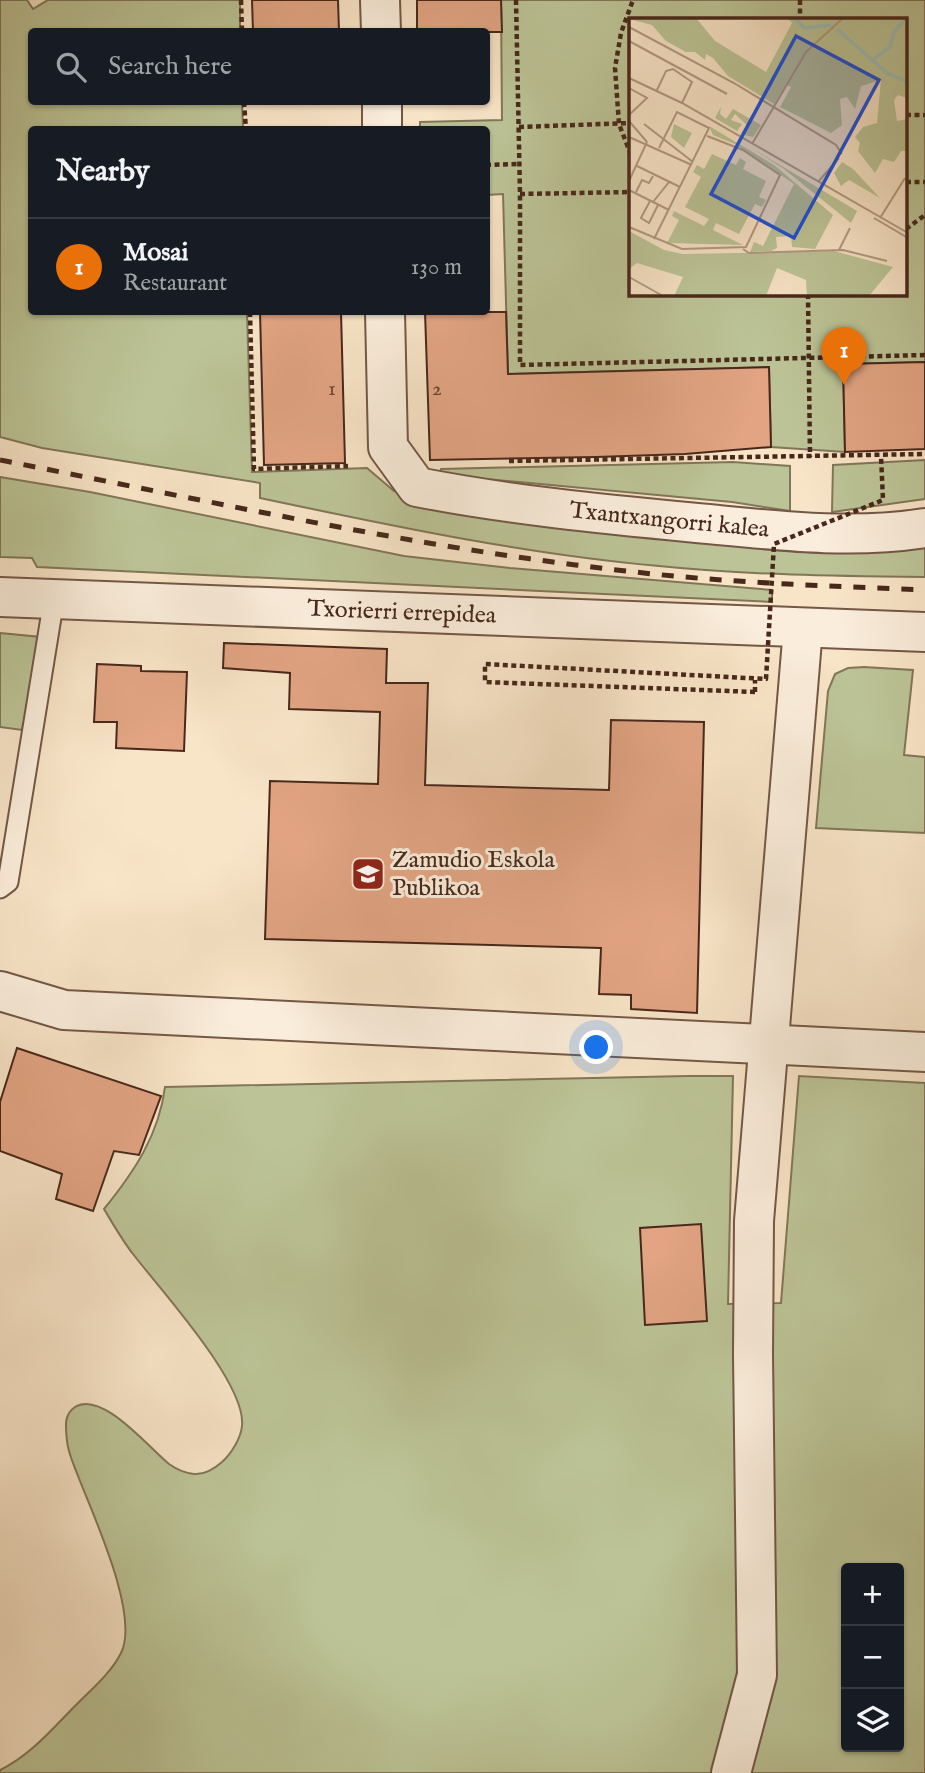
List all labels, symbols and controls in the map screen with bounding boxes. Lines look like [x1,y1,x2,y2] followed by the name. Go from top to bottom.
[629,18,908,296] inset map
[28,28,490,105] search box
[52,48,90,86] icon: search
[108,50,232,83] text: Search here
[56,153,149,191] text: Nearby
[123,236,189,269] text: Mosai
[75,253,83,282] text: 1
[411,253,462,282] text: 130 m
[123,269,227,298] text: Restaurant
[821,327,867,385] pin: 1
[328,376,336,403] house number: 1
[432,376,442,403] house number: 2
[568,495,771,545] street label: Txantxangorri kalea
[307,593,497,631] street label: Txorierri errepidea
[392,845,555,904] place label: Zamudio Eskola Publikoa
[349,855,387,893] school or university icon: Zamudio Eskola Publikoa
[579,1030,613,1064] your location
[841,1563,904,1752] map controls
[841,1563,904,1626] button: +
[841,1626,904,1689] button: −
[841,1689,904,1752] button: layers

